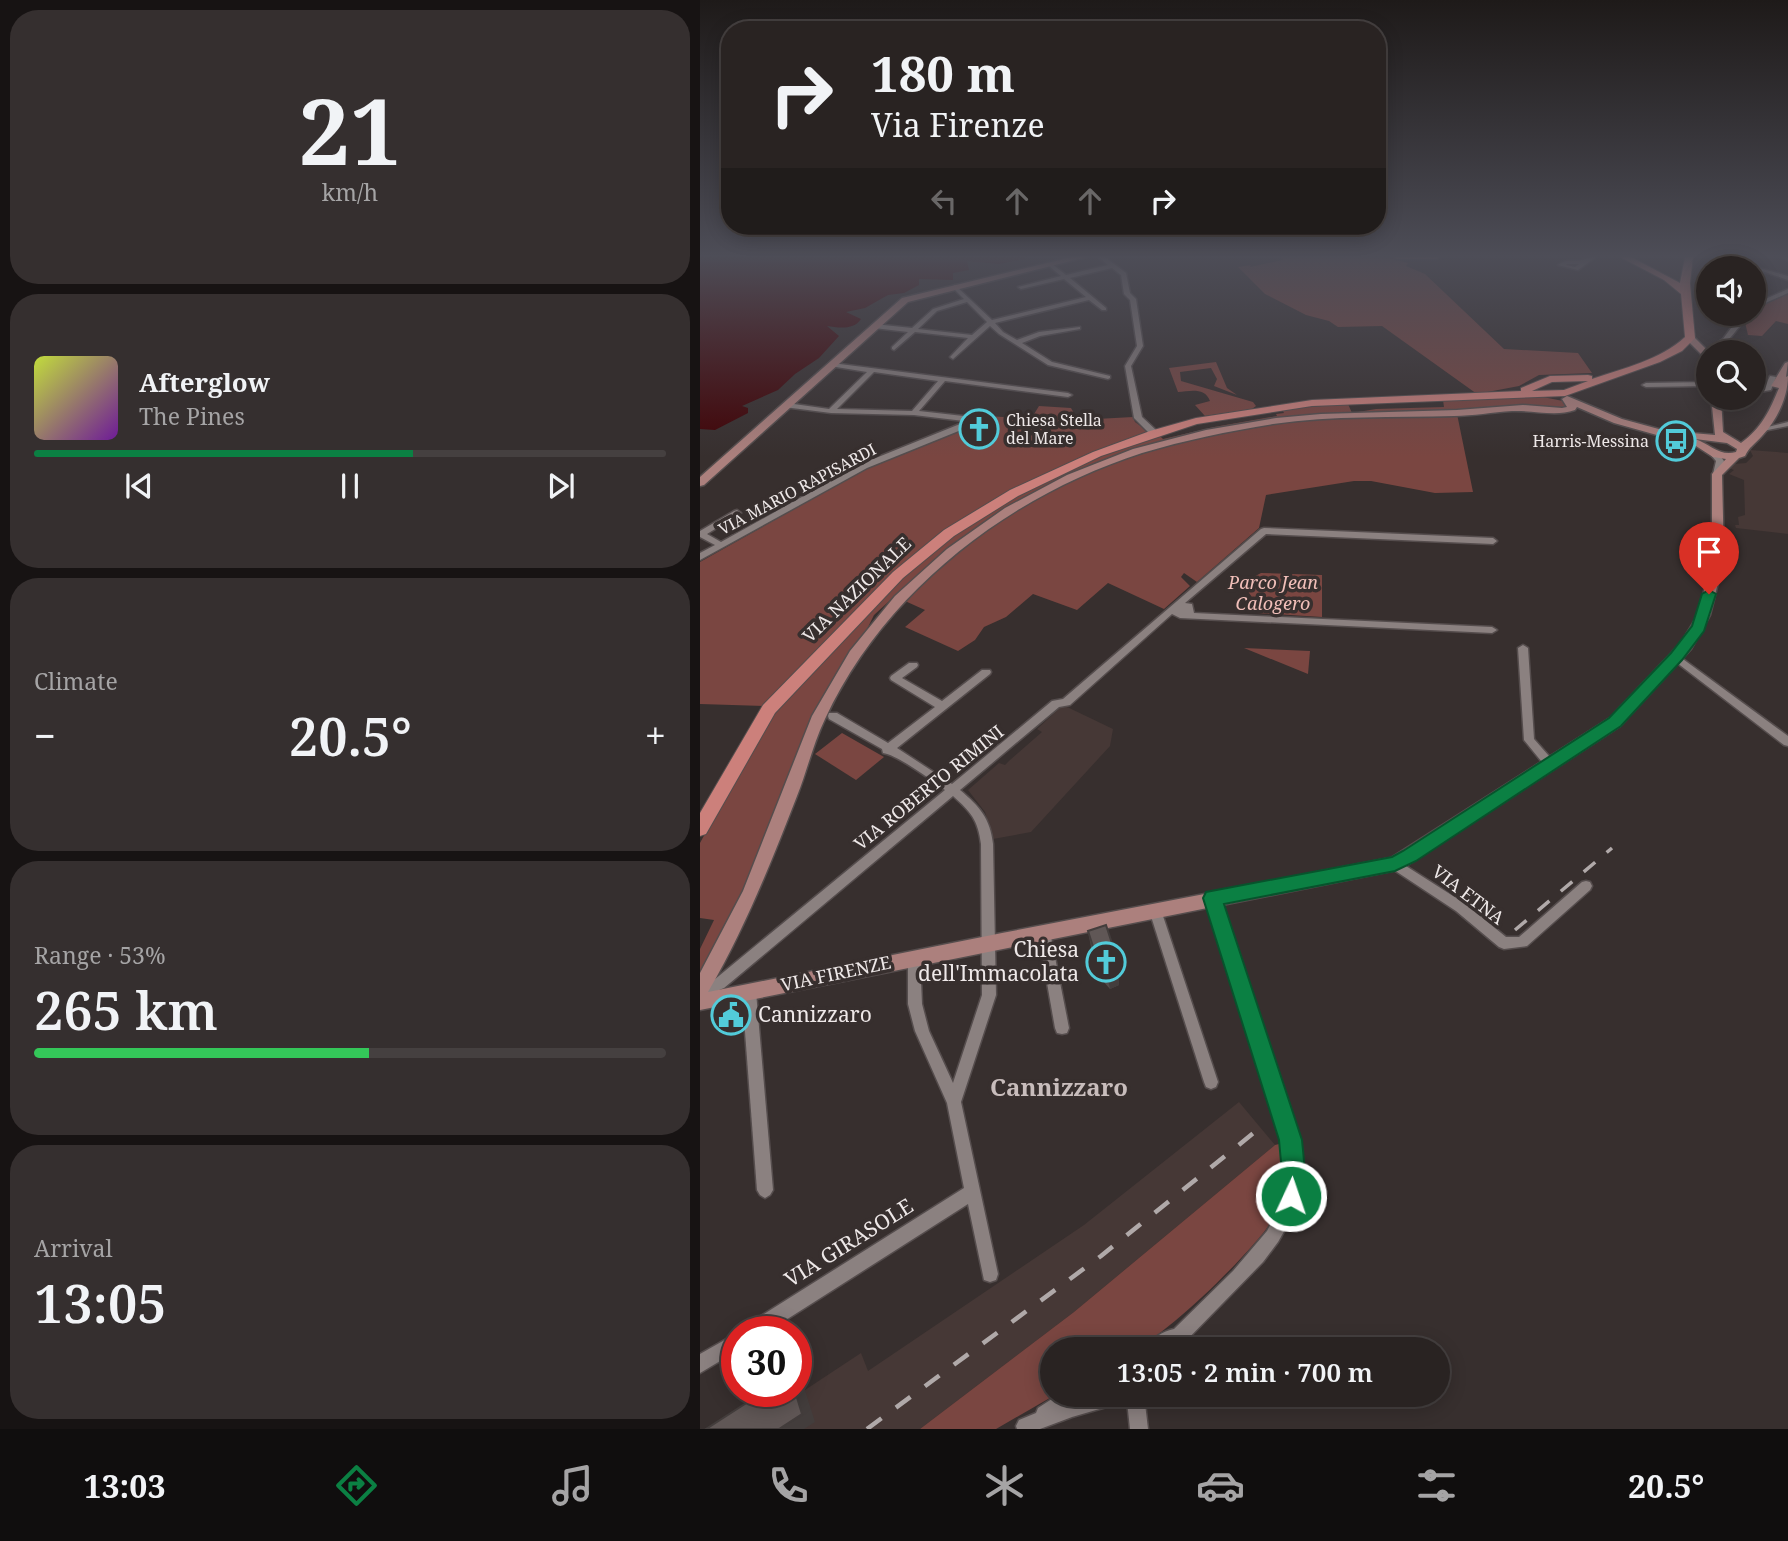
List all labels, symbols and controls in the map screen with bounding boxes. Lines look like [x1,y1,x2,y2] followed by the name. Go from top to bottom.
[871,40,1015,106] text: 180 m
[756,49,847,140] icon: right
[299,68,401,192] text: 21
[871,103,1045,146] text: Via Firenze
[322,176,378,208] text: km/h
[925,182,963,220] icon: left
[998,182,1036,220] icon: ahead
[1071,182,1109,220] icon: ahead
[1144,182,1182,220] icon: right
[1696,256,1766,410] map controls
[1696,256,1766,326] button: sound
[1696,340,1766,410] button: search
[139,364,270,400] text: Afterglow
[139,400,245,432] text: The Pines
[958,408,1000,450] church icon: Chiesa Stella del Mare
[1006,409,1102,449] place label: Chiesa Stella del Mare
[1655,420,1697,462] bus stop icon: Harris-Messina
[1532,430,1649,452] place label: Harris-Messina
[714,438,880,540] street label: VIA MARIO RAPISARDI
[120,467,158,505] icon: previous
[331,467,369,505] icon: pause
[542,467,580,505] icon: next
[1679,522,1739,594] pin
[797,531,916,647] street label: VIA NAZIONALE
[1690,533,1728,571] icon: arrive
[1227,570,1318,615] park label: Parco Jean Calogero
[34,665,118,697] text: Climate
[289,700,412,771] text: 20.5°
[34,709,56,761] text: −
[645,709,666,761] text: +
[848,719,1008,855] street label: VIA ROBERTO RIMINI
[1428,859,1510,929] street label: VIA ETNA
[918,935,1079,987] place label: Chiesa dell'Immacolata
[34,939,166,971] text: Range · 53%
[1085,941,1127,983] church icon: Chiesa dell'Immacolata
[779,950,893,996] street label: VIA FIRENZE
[34,974,218,1045] text: 265 km
[710,994,752,1036] public building icon: Cannizzaro
[758,1000,872,1028] place label: Cannizzaro
[990,1070,1128,1103] district label: Cannizzaro
[1254,1159,1328,1233] position arrow
[779,1191,918,1293] street label: VIA GIRASOLE
[34,1232,113,1264] text: Arrival
[34,1267,167,1338] text: 13:05
[721,1316,812,1407] speed limit sign: 30
[1117,1354,1373,1390] text: 13:05 · 2 min · 700 m
[332,1461,381,1510] icon: directions
[548,1461,597,1510] icon: music
[764,1461,813,1510] icon: phone
[980,1461,1029,1510] icon: climate
[1196,1461,1245,1510] icon: car
[1412,1461,1461,1510] icon: filters
[83,1464,166,1507] text: 13:03
[1628,1464,1704,1507] text: 20.5°

